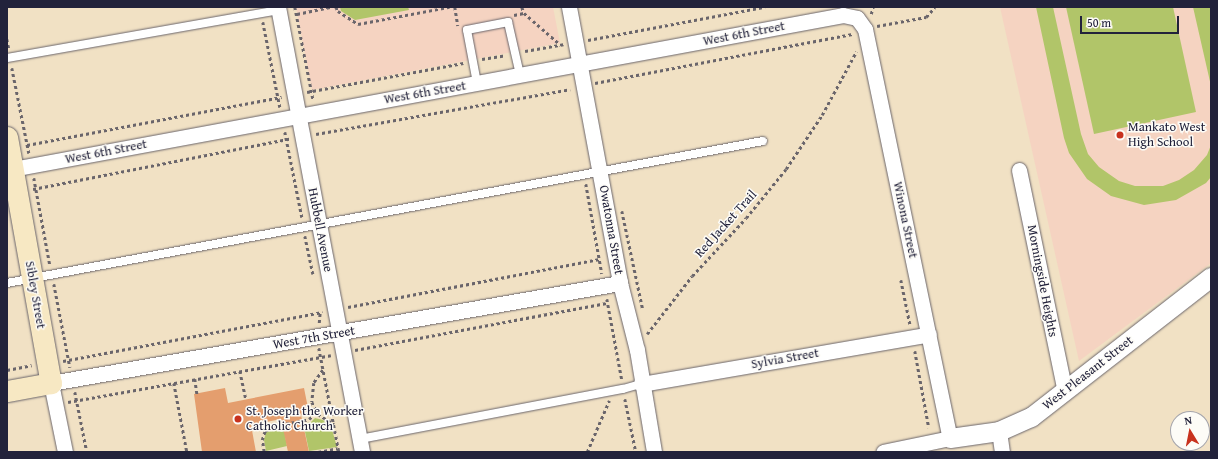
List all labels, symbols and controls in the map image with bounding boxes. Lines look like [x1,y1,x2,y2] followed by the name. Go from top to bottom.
[1082,8,1181,34] scale bar
[1087,14,1111,31] text: 50 m
[702,18,786,50] street label: West 6th Street
[383,78,467,108] street label: West 6th Street
[1128,120,1205,151] place label: Mankato West High School
[1115,130,1125,140] marker: Mankato West High School
[64,136,148,168] street label: West 6th Street
[889,180,921,260] street label: Winona Street
[595,184,627,276] street label: Owatonna Street
[304,187,336,273] street label: Hubbell Avenue
[692,187,760,261] street label: Red Jacket Trail
[1023,224,1061,338] street label: Morningside Heights
[21,260,49,330] street label: Sibley Street
[272,323,356,353] street label: West 7th Street
[1039,333,1137,413] street label: West Pleasant Street
[750,345,820,373] street label: Sylvia Street
[246,404,363,435] place label: St. Joseph the Worker Catholic Church
[1170,411,1210,451] north arrow
[1183,412,1193,429] text: N
[233,414,243,424] marker: St. Joseph the Worker Catholic Church

